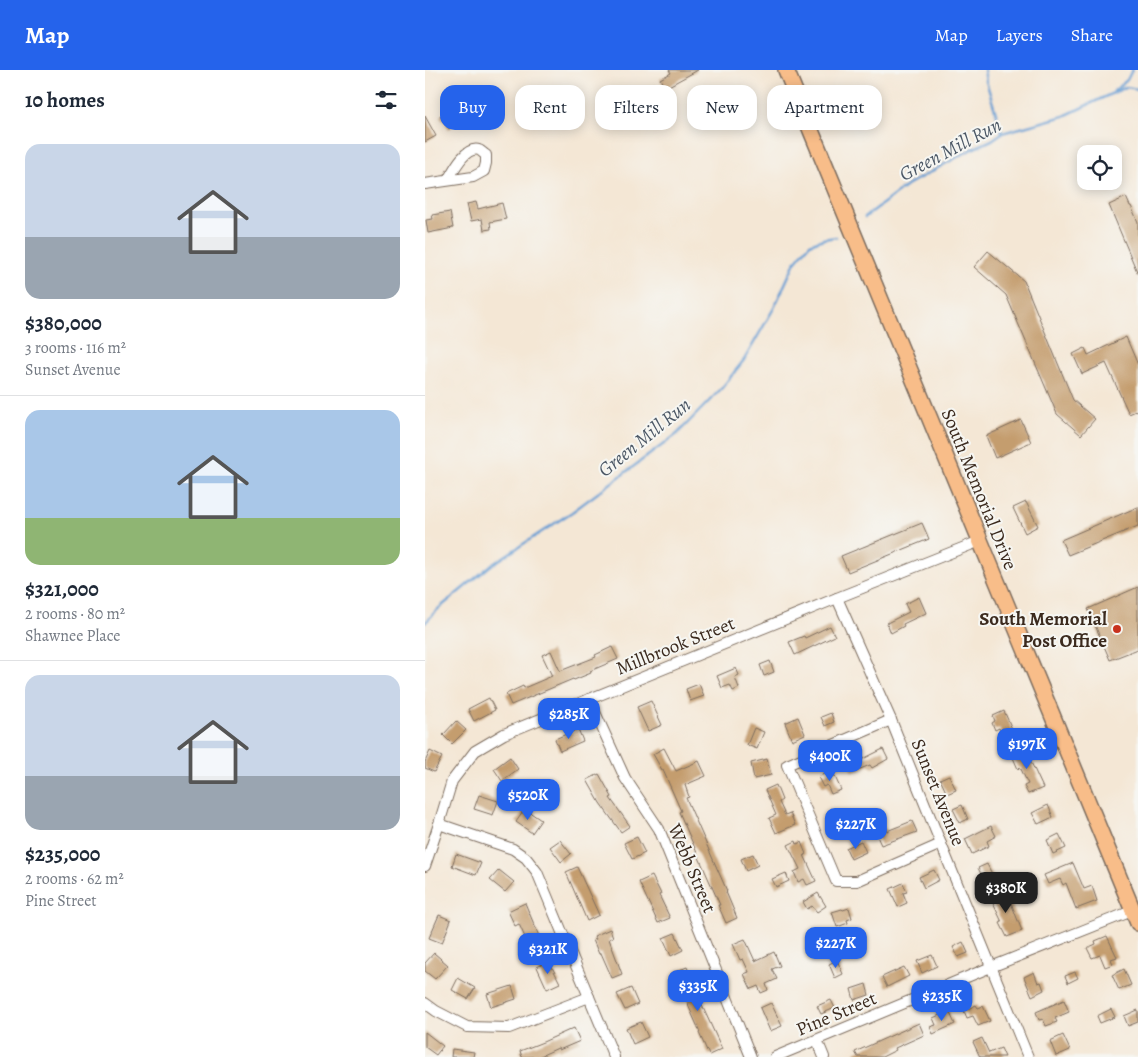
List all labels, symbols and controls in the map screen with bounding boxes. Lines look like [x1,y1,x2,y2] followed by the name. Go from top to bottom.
[25,19,69,51] text: Map
[935,23,968,47] text: Map
[996,23,1043,47] text: Layers
[1071,23,1113,47] text: Share
[440,85,505,130] chip: Buy
[515,85,585,130] chip: Rent
[595,85,677,130] chip: Filters
[687,85,757,130] chip: New
[767,85,882,130] chip: Apartment
[25,86,105,114] text: 10 homes
[372,86,400,114] icon: filters
[894,111,1006,188] water label: Green Mill Run
[1077,145,1122,190] map controls
[1077,145,1122,190] button: locate
[168,177,258,267] icon: home
[25,309,102,337] text: $380,000
[25,337,126,359] text: 3 rooms · 116 m²
[25,359,121,381] text: Sunset Avenue
[592,392,697,483] water label: Green Mill Run
[935,405,1023,574] street label: South Memorial Drive
[168,442,258,532] icon: home
[25,575,99,603] text: $321,000
[25,603,125,625] text: 2 rooms · 80 m²
[979,606,1107,654] place label: South Memorial Post Office
[612,610,739,682] street label: Millbrook Street
[1111,623,1123,635] marker: South Memorial Post Office
[25,625,120,647] text: Shawnee Place
[534,698,604,740] pin: $285K
[549,703,589,725] text: $285K
[168,707,258,797] icon: home
[992,728,1062,770] pin: $197K
[1008,733,1046,755] text: $197K
[905,735,971,850] street label: Sunset Avenue
[795,740,865,782] pin: $400K
[809,745,851,767] text: $400K
[493,778,563,821] pin: $520K
[508,784,548,806] text: $520K
[821,808,891,850] pin: $227K
[836,813,876,835] text: $227K
[661,819,723,917] street label: Webb Street
[25,840,100,868] text: $235,000
[25,868,124,890] text: 2 rooms · 62 m²
[971,872,1041,914] pin: $380K
[986,877,1026,899] text: $380K
[25,890,97,912] text: Pine Street
[801,926,871,969] pin: $227K
[513,932,583,975] pin: $321K
[816,932,856,954] text: $227K
[529,938,567,960] text: $321K
[663,970,733,1012] pin: $335K
[679,975,717,997] text: $335K
[907,980,977,1022] pin: $235K
[792,985,881,1043] street label: Pine Street
[922,985,962,1007] text: $235K

